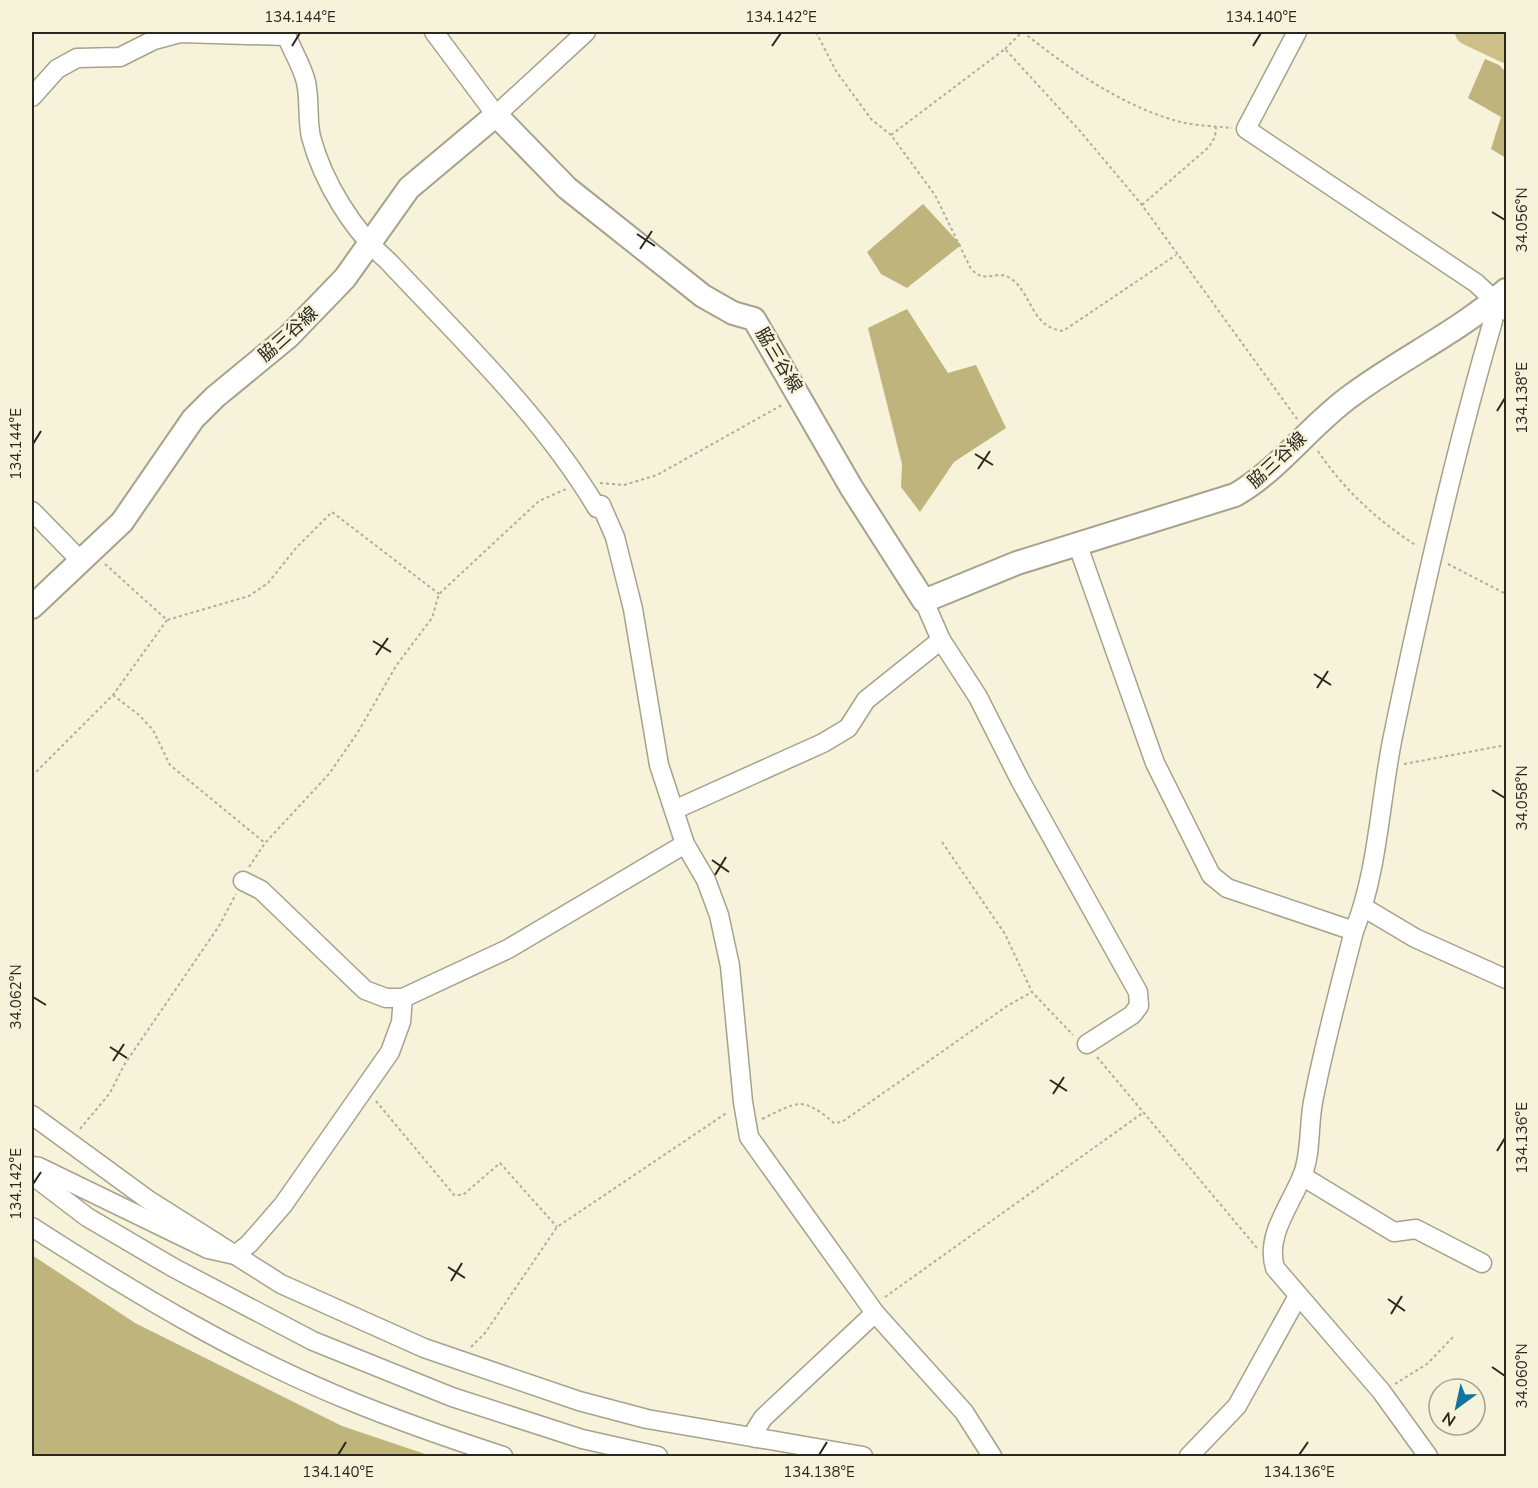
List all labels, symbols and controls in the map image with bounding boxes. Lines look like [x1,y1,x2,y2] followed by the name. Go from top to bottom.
[264,7,336,27] text: 134.144°E
[745,7,817,27] text: 134.142°E
[1225,7,1297,27] text: 134.140°E
[1512,187,1532,253] text: 34.056°N
[253,301,323,367] street label: 脇三谷線
[750,323,808,397] street label: 脇三谷線
[1512,362,1532,434] text: 134.138°E
[6,408,26,480] text: 134.144°E
[1242,427,1312,493] street label: 脇三谷線
[1512,765,1532,831] text: 34.058°N
[6,964,26,1030] text: 34.062°N
[1512,1102,1532,1174] text: 134.136°E
[6,1148,26,1220] text: 134.142°E
[1512,1343,1532,1409] text: 34.060°N
[1427,1377,1487,1437] north arrow
[1438,1406,1460,1431] text: N
[302,1462,374,1482] text: 134.140°E
[783,1462,855,1482] text: 134.138°E
[1263,1462,1335,1482] text: 134.136°E

